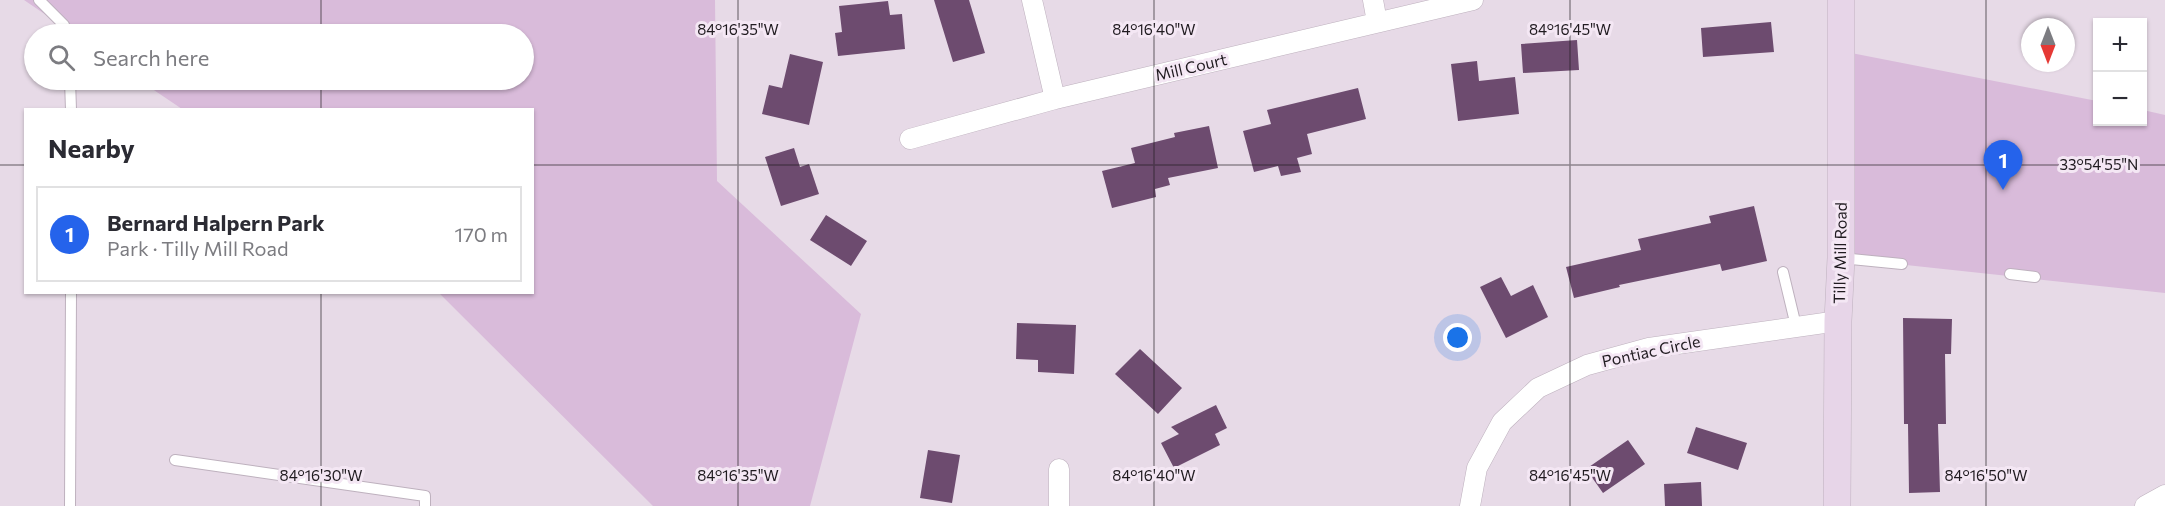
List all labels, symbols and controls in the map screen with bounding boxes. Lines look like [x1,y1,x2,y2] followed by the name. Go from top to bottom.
[2021,18,2075,72] north arrow
[2093,18,2147,126] map controls
[2093,18,2147,72] button: +
[697,20,779,38] text: 84°16'35"W
[1112,20,1196,38] text: 84°16'40"W
[1529,20,1611,38] text: 84°16'45"W
[24,24,534,90] search box
[45,41,78,74] icon: search
[93,44,209,71] text: Search here
[1153,49,1229,84] street label: Mill Court
[2093,72,2147,126] button: −
[48,132,135,163] text: Nearby
[1984,140,2022,190] pin: 1
[2060,155,2138,173] text: 33°54'55"N
[1829,202,1850,304] street label: Tilly Mill Road
[107,209,325,236] text: Bernard Halpern Park
[65,222,74,246] text: 1
[455,222,508,246] text: 170 m
[107,236,289,260] text: Park · Tilly Mill Road
[1443,323,1472,352] your location
[1600,331,1702,370] street label: Pontiac Circle
[280,466,362,484] text: 84°16'30"W
[697,466,779,484] text: 84°16'35"W
[1112,466,1196,484] text: 84°16'40"W
[1529,466,1611,484] text: 84°16'45"W
[1945,466,2027,484] text: 84°16'50"W

